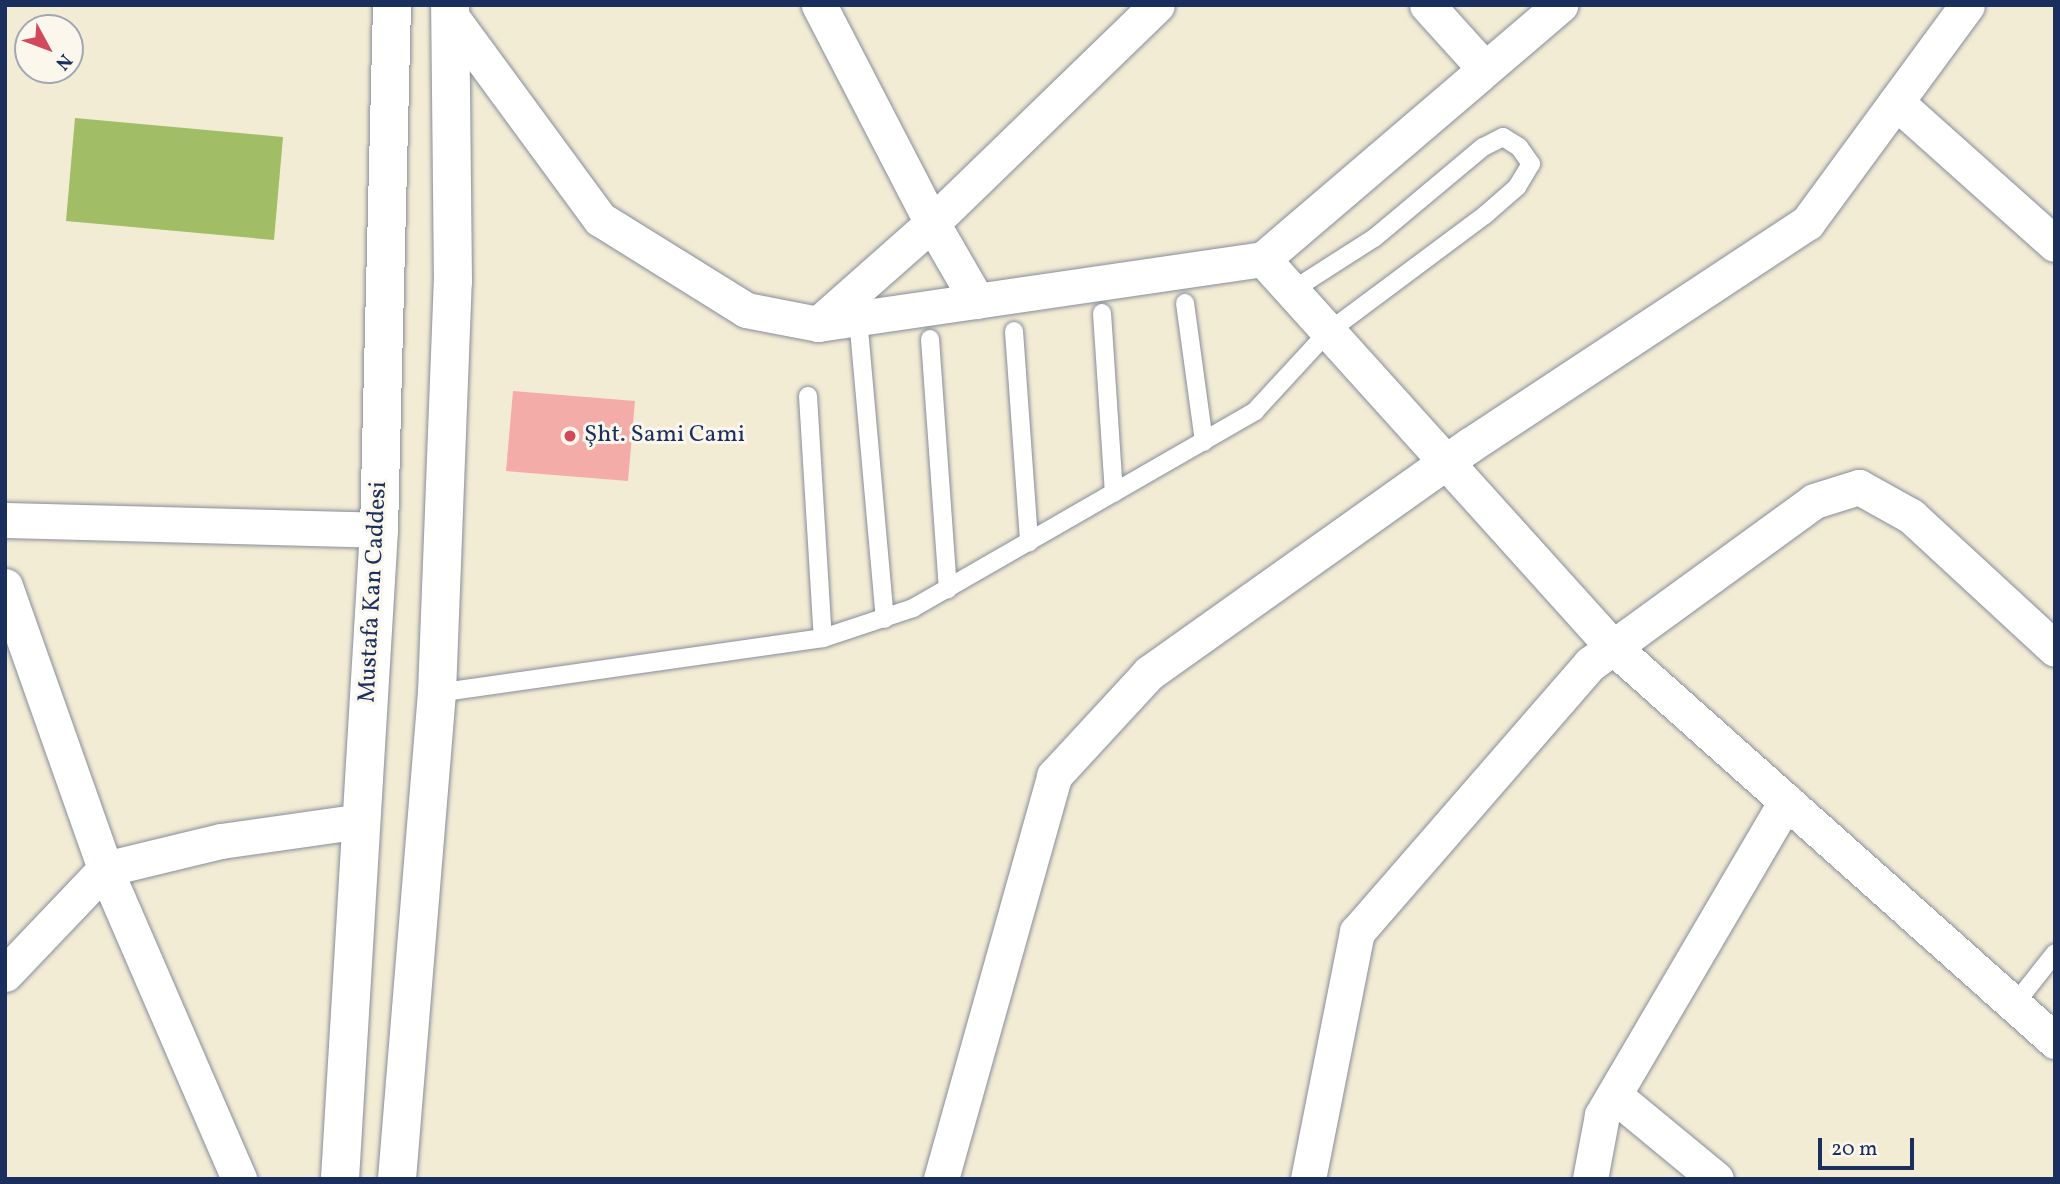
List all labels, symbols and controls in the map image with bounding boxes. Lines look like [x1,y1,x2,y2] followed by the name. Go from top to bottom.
[14,14,84,84] north arrow
[49,48,78,75] text: N
[584,422,745,450] place label: Şht. Sami Cami
[562,428,578,444] marker: Şht. Sami Cami
[354,480,394,704] street label: Mustafa Kan Caddesi
[1822,1124,1918,1168] scale bar
[1831,1135,1877,1164] text: 20 m

